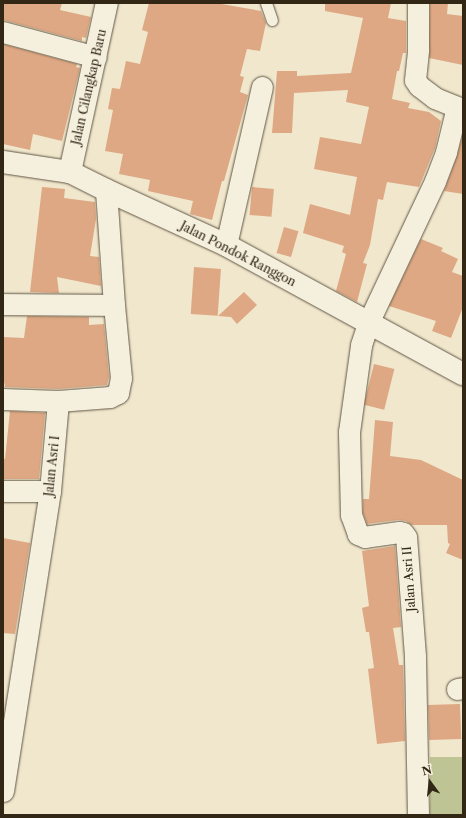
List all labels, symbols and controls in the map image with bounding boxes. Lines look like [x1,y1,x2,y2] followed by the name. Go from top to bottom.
[69,28,109,146] street label: Jalan Cilangkap Baru
[178,218,298,290] street label: Jalan Pondok Ranggon
[42,435,62,497] street label: Jalan Asri I
[400,546,418,612] street label: Jalan Asri II
[410,762,450,802] north arrow
[420,762,433,778] text: N

